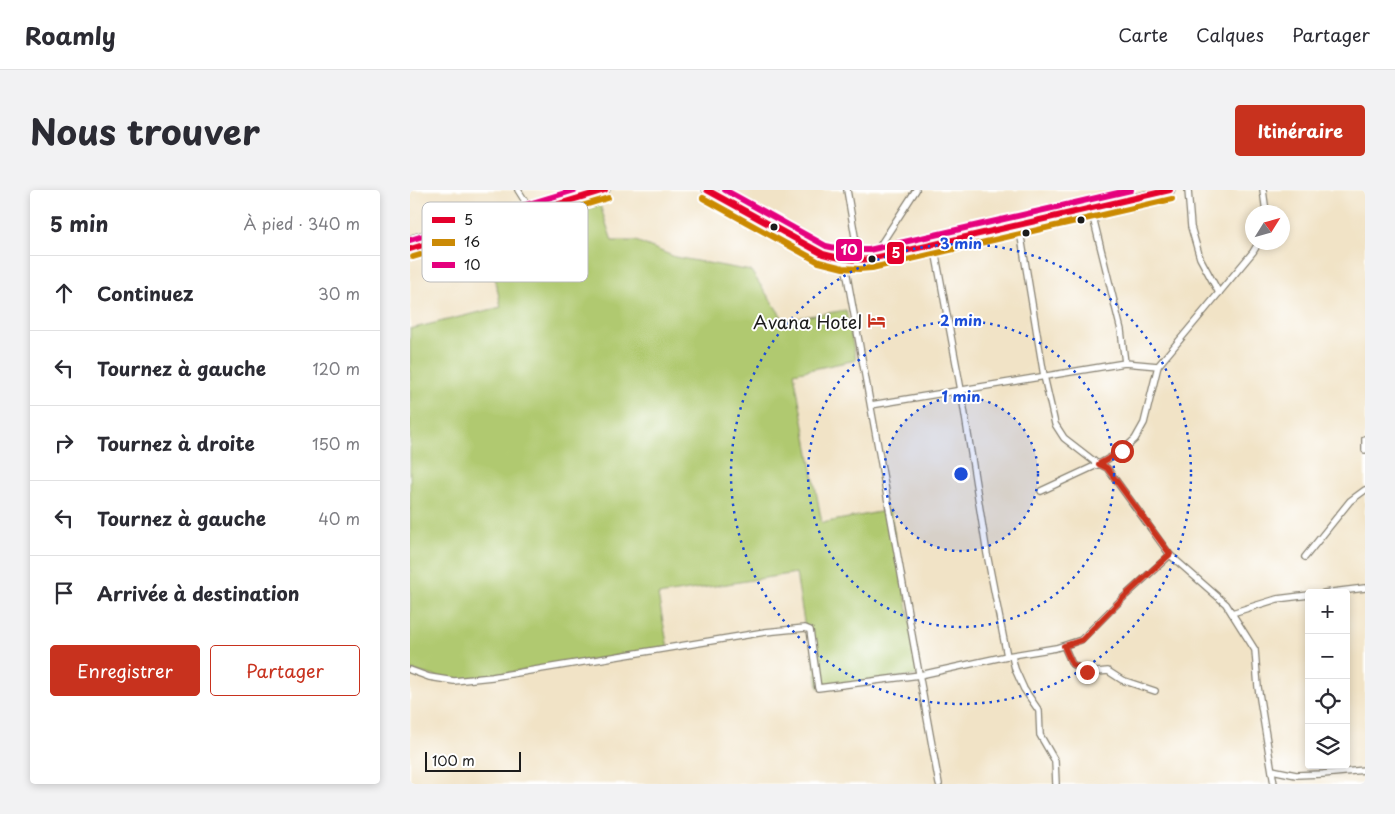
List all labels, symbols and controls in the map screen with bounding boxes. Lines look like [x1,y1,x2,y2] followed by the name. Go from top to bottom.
[25,17,116,53] text: Roamly
[1118,21,1168,48] text: Carte
[1196,21,1264,48] text: Calques
[1292,21,1370,48] text: Partager
[30,104,260,157] text: Nous trouver
[1235,105,1365,156] button: Itinéraire
[422,202,588,282] legend
[1245,205,1290,250] north arrow
[50,207,108,239] text: 5 min
[464,209,473,230] text: 5
[244,211,360,235] text: À pied · 340 m
[1076,215,1086,225] unlabelled marker
[769,222,779,232] unlabelled marker
[1021,228,1031,238] unlabelled marker
[464,231,480,252] text: 16
[940,231,982,254] text: 3 min
[835,238,863,262] line badge: 10
[840,239,858,260] text: 10
[886,241,905,265] line badge: 5
[892,242,901,263] text: 5
[464,254,481,275] text: 10
[867,254,877,264] unlabelled marker
[50,279,78,307] icon: ahead
[97,279,194,307] text: Continuez
[318,281,360,305] text: 30 m
[753,308,862,335] place label: Avana Hotel
[940,308,982,331] text: 2 min
[866,311,886,331] hotel icon: Avana Hotel
[50,354,78,382] icon: left
[97,354,266,382] text: Tournez à gauche
[313,356,360,380] text: 120 m
[942,384,980,407] text: 1 min
[50,429,78,457] icon: right
[97,429,255,457] text: Tournez à droite
[312,431,360,455] text: 150 m
[1111,440,1134,463] route start
[952,465,970,483] centre of rings
[50,504,78,532] icon: left
[97,504,266,532] text: Tournez à gauche
[318,506,360,530] text: 40 m
[50,579,78,607] icon: arrive
[97,579,300,607] text: Arrivée à destination
[1305,589,1350,769] map controls
[1305,589,1350,634] button: +
[1305,634,1350,679] button: −
[50,645,200,696] button: Enregistrer
[210,645,360,696] button: Partager
[1076,661,1099,684] route end
[1305,679,1350,724] button: locate
[1305,724,1350,769] button: layers
[425,749,521,772] scale bar
[432,750,475,771] text: 100 m

